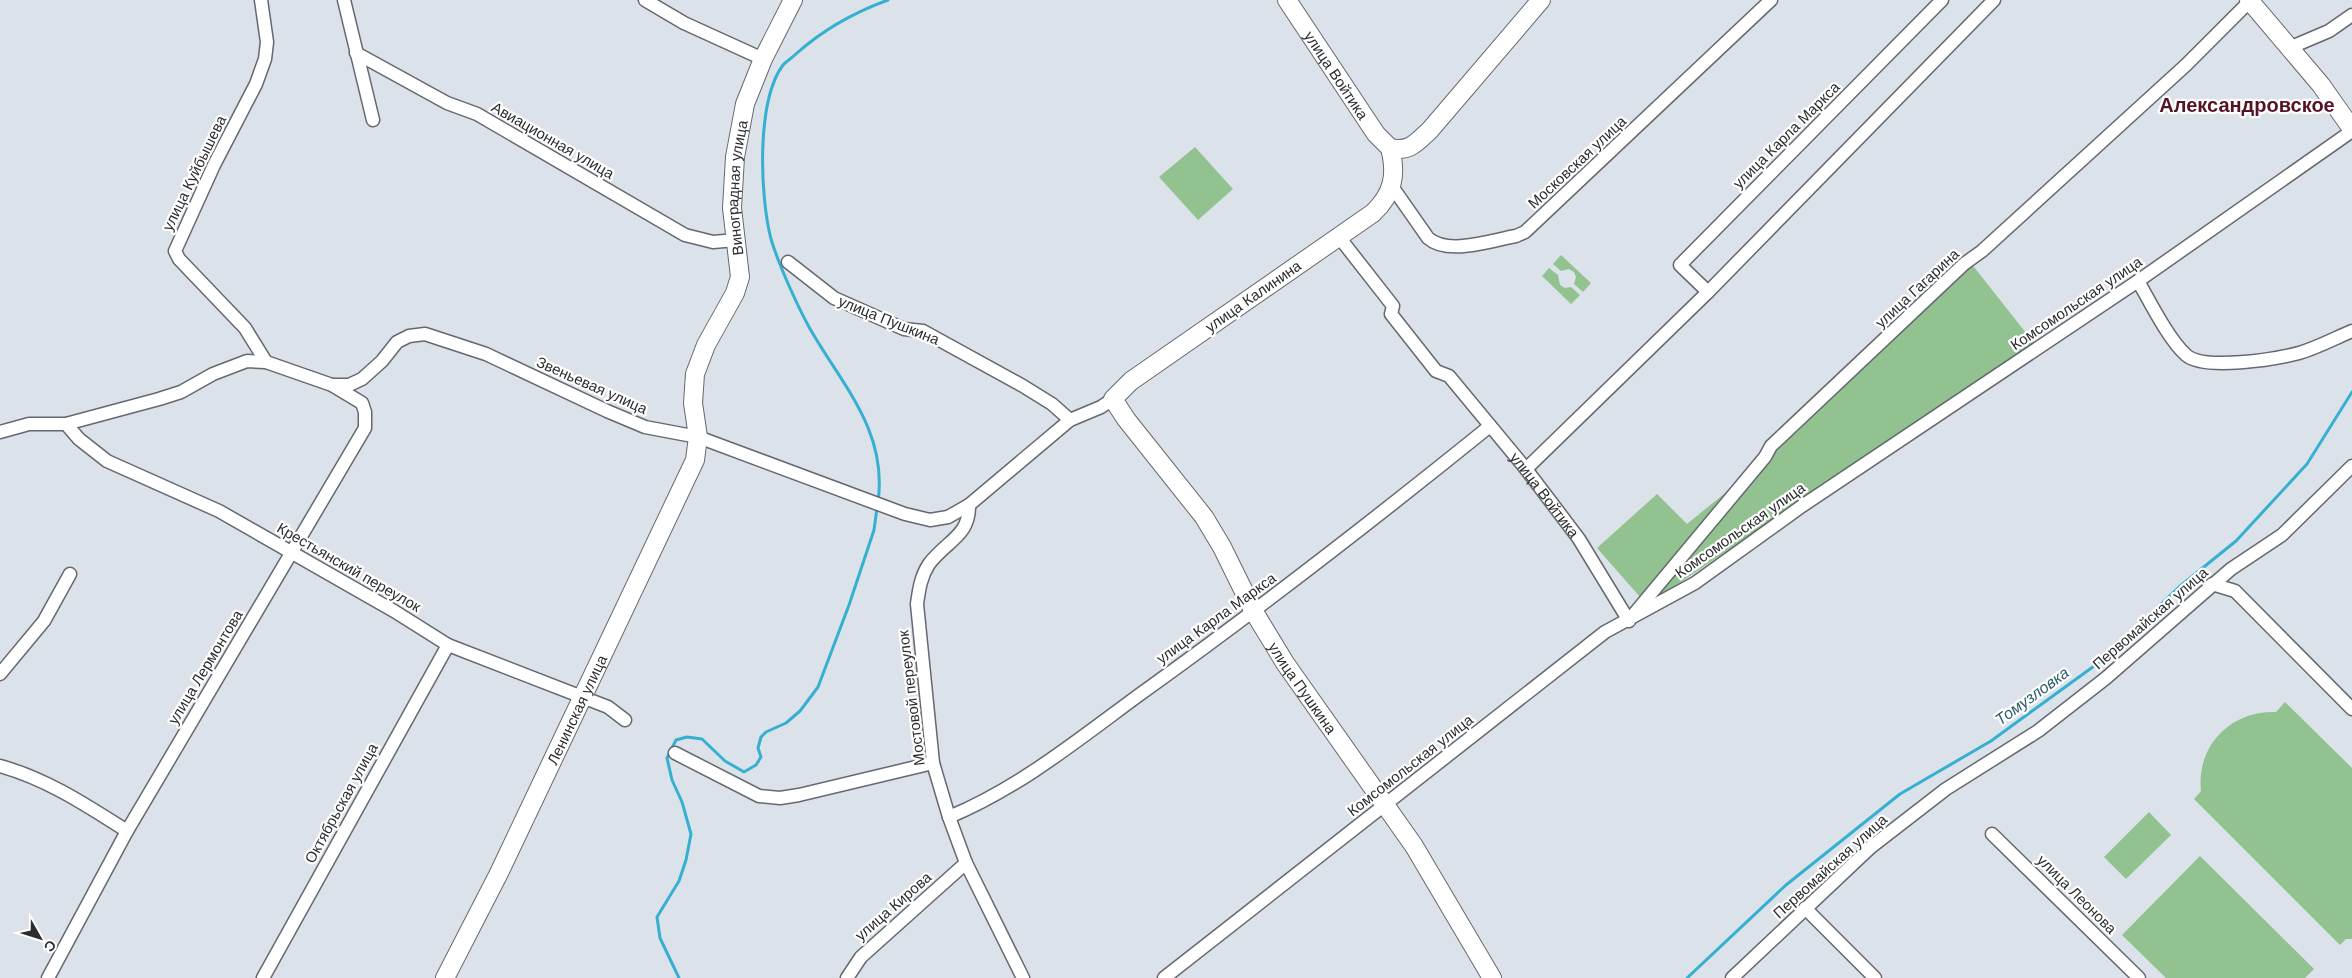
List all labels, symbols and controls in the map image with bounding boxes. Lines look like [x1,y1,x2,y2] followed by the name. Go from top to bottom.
[1301,27,1373,123] street label: улица Войтика
[1729,78,1843,192] street label: улица Карла Маркса
[2159,94,2335,116] district label: Александровское
[489,98,618,182] street label: Авиационная улица
[159,112,230,233] street label: улица Куйбышева
[1525,112,1630,212] street label: Московская улица
[723,118,750,256] street label: Виноградная улица
[1872,245,1963,331] street label: улица Гагарина
[2007,252,2145,353] street label: Комсомольская улица
[1202,256,1305,335] street label: улица Калинина
[836,292,943,348] street label: улица Пушкина
[534,353,651,417] street label: Звеньевая улица
[1507,449,1583,541] street label: улица Войтика
[1672,478,1809,581] street label: Комсомольская улица
[274,519,424,615] street label: Крестьянский переулок
[2089,563,2212,673] street label: Первомайская улица
[1153,569,1280,667] street label: улица Карла Маркса
[164,606,246,727] street label: улица Лермонтова
[894,629,928,767] street label: Мостовой переулок
[1266,639,1341,737] street label: улица Пушкина
[543,651,610,767] street label: Ленинская улица
[1992,664,2072,728] water label: Томузловка
[1344,710,1477,819] street label: Комсомольская улица
[301,740,381,866] street label: Октябрьская улица
[1770,810,1891,921] street label: Первомайская улица
[2034,851,2120,937] street label: улица Леонова
[851,868,935,944] street label: улица Кирова
[15,913,65,963] north arrow
[41,937,60,955] text: С

